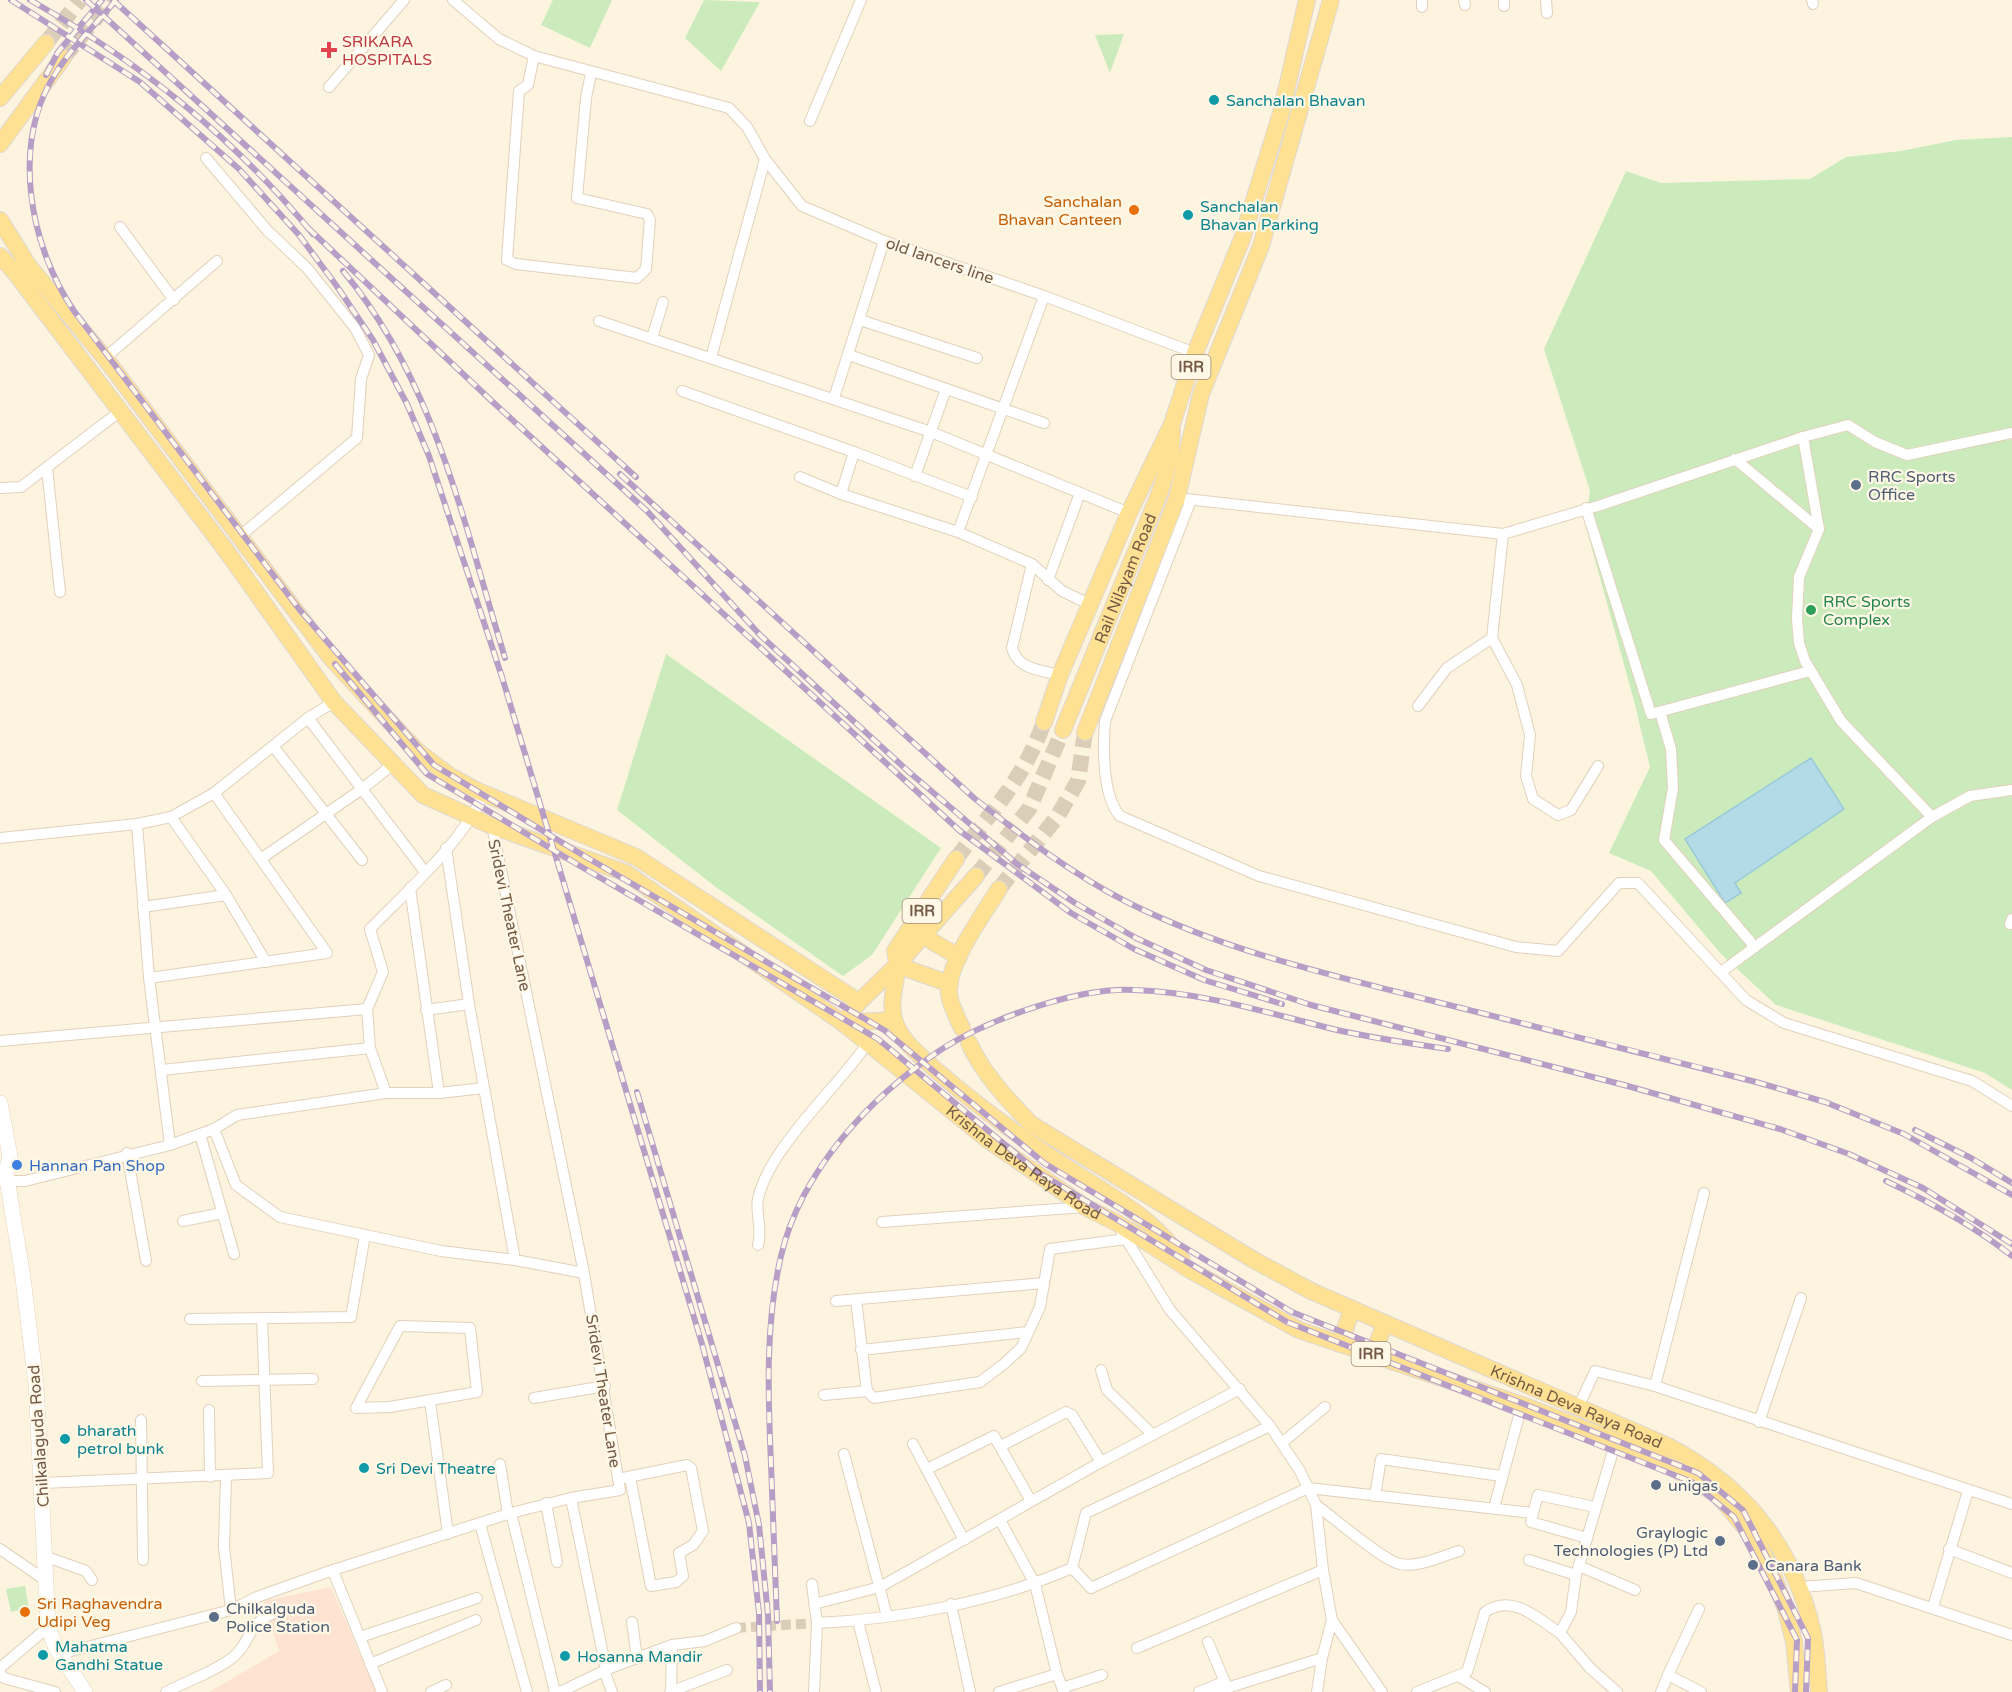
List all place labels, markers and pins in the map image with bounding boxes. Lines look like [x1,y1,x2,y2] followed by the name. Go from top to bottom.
[342,32,432,70] place label: SRIKARA HOSPITALS
[320,41,338,59] marker: SRIKARA HOSPITALS
[1226,91,1365,111] place label: Sanchalan Bhavan
[1207,93,1221,107] marker: Sanchalan Bhavan
[998,192,1122,230] place label: Sanchalan Bhavan Canteen
[1200,197,1319,235] place label: Sanchalan Bhavan Parking
[1127,203,1141,217] marker: Sanchalan Bhavan Canteen
[1181,208,1195,222] marker: Sanchalan Bhavan Parking
[1868,467,1956,505] place label: RRC Sports Office
[1849,478,1863,492] marker: RRC Sports Office
[1823,592,1911,630] place label: RRC Sports Complex
[1804,603,1818,617] marker: RRC Sports Complex
[29,1156,165,1176] place label: Hannan Pan Shop
[10,1158,24,1172] marker: Hannan Pan Shop
[77,1421,165,1459] place label: bharath petrol bunk
[58,1432,72,1446] marker: bharath petrol bunk
[376,1459,496,1479] place label: Sri Devi Theatre
[357,1461,371,1475] marker: Sri Devi Theatre
[1668,1476,1718,1496] place label: unigas
[1649,1478,1663,1492] marker: unigas
[1554,1523,1708,1561] place label: Graylogic Technologies (P) Ltd
[1713,1534,1727,1548] marker: Graylogic Technologies (P) Ltd
[1765,1556,1862,1576] place label: Canara Bank
[1746,1558,1760,1572] marker: Canara Bank
[37,1594,162,1632] place label: Sri Raghavendra Udipi Veg
[226,1599,330,1637] place label: Chilkalguda Police Station
[18,1605,32,1619] marker: Sri Raghavendra Udipi Veg
[207,1610,221,1624] marker: Chilkalguda Police Station
[55,1637,163,1675] place label: Mahatma Gandhi Statue
[577,1647,703,1667] place label: Hosanna Mandir
[36,1648,50,1662] marker: Mahatma Gandhi Statue
[558,1649,572,1663] marker: Hosanna Mandir

